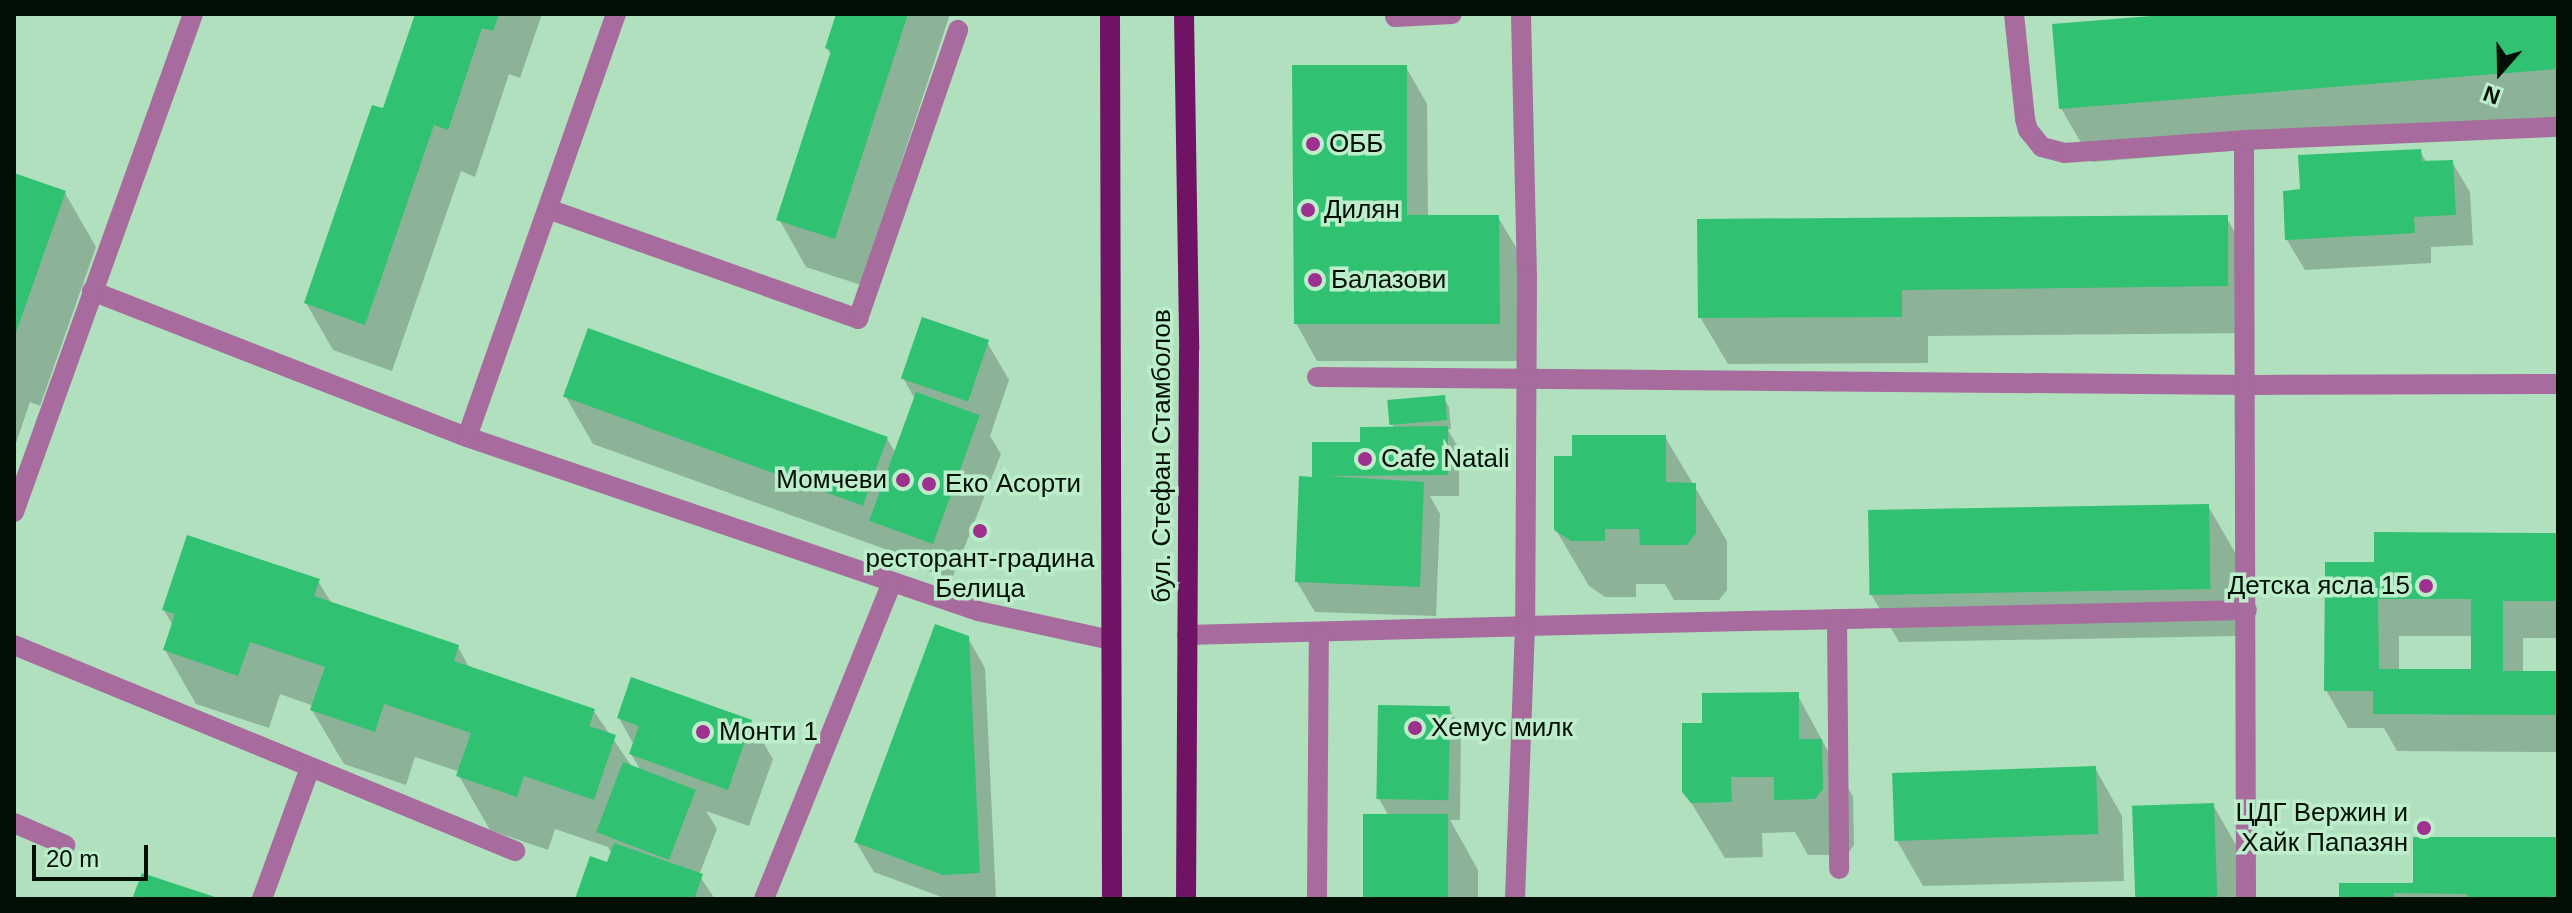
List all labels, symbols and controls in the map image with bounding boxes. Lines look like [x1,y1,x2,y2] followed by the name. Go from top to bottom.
[2460,32,2540,112] north arrow
[2480,81,2503,109] text: N
[1329,128,1383,160] place label: ОББ
[1304,135,1322,153] marker: ОББ
[1324,194,1400,226] place label: Дилян
[1299,201,1317,219] marker: Дилян
[1331,264,1446,296] place label: Балазови
[1306,271,1324,289] marker: Балазови
[1146,309,1178,603] street label: бул. Стефан Стамболов
[1381,443,1510,475] place label: Cafe Natali
[1356,450,1374,468] marker: Cafe Natali
[776,464,887,496] place label: Момчеви
[945,468,1081,500] place label: Еко Асорти
[894,471,912,489] marker: Момчеви
[920,475,938,493] marker: Еко Асорти
[971,522,989,540] marker: ресторант-градина Белица
[866,543,1094,604] place label: ресторант-градина Белица
[2228,570,2410,602] place label: Детска ясла 15
[2417,577,2435,595] marker: Детска ясла 15
[1431,712,1573,744] place label: Хемус милк
[719,716,818,748] place label: Монти 1
[1406,719,1424,737] marker: Хемус милк
[694,723,712,741] marker: Монти 1
[2236,797,2408,858] place label: ЦДГ Вержин и Хайк Папазян
[2415,819,2433,837] marker: ЦДГ Вержин и Хайк Папазян
[36,829,152,879] scale bar
[46,845,99,872] text: 20 m

